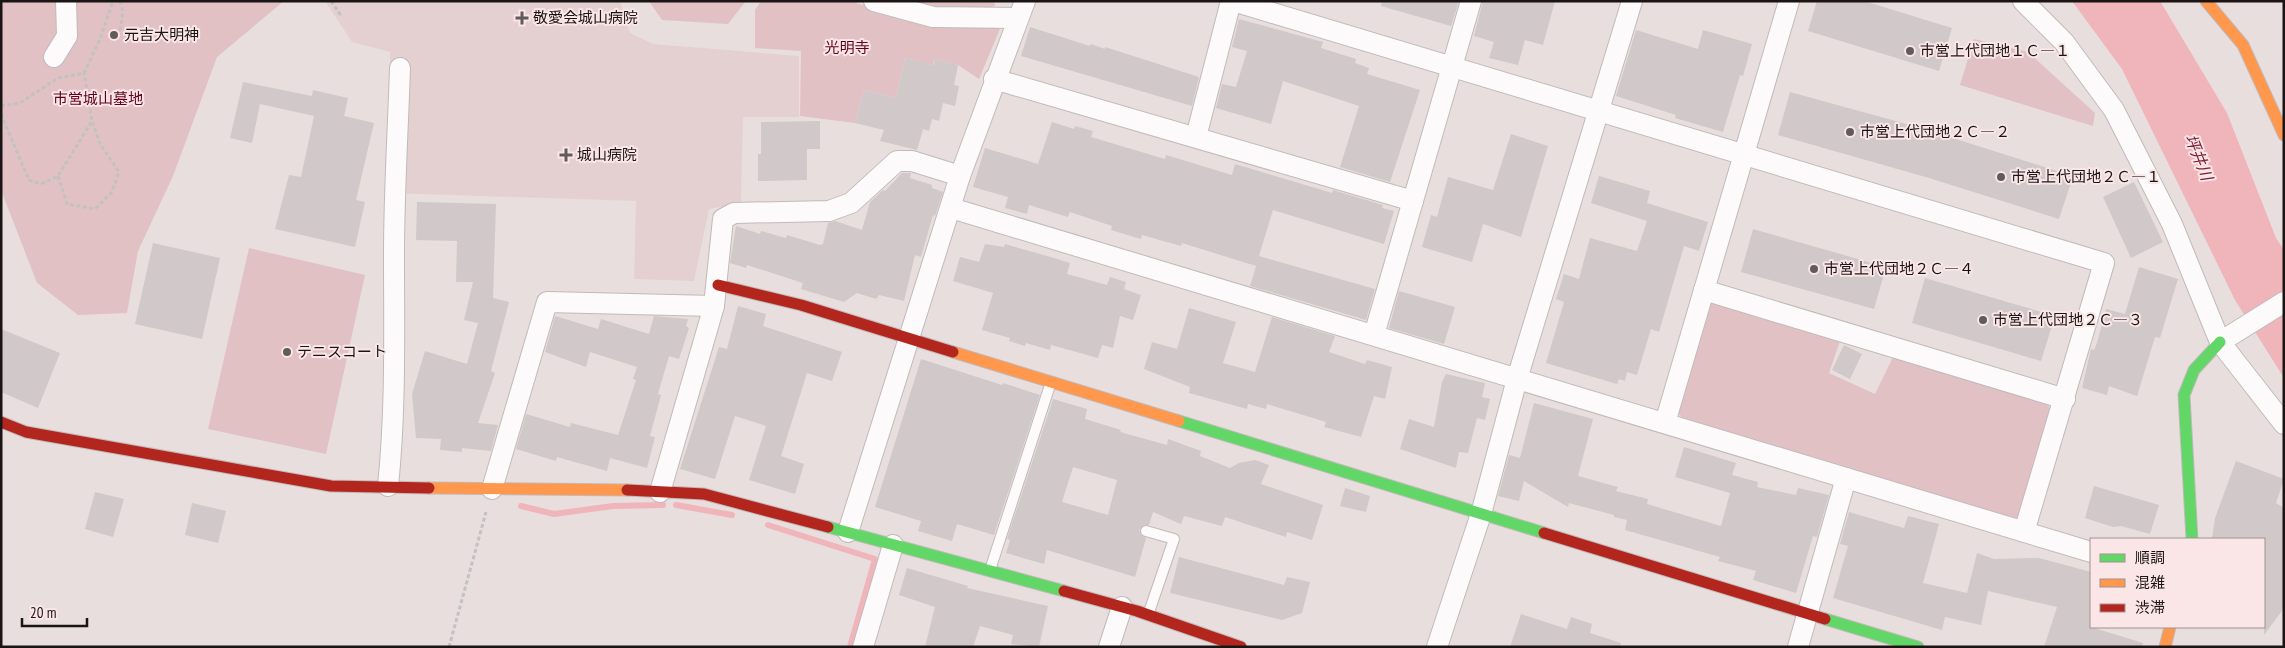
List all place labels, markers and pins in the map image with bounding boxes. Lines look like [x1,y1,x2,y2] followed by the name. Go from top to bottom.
[533,8,638,27] place label: 敬愛会城山病院
[515,11,529,25] marker: 敬愛会城山病院
[124,25,199,44] place label: 元吉大明神
[108,29,120,41] marker: 元吉大明神
[1920,41,2070,60] place label: 市営上代団地１Ｃ―１
[1904,45,1916,57] marker: 市営上代団地１Ｃ―１
[1860,122,2010,141] place label: 市営上代団地２Ｃ―２
[1844,126,1856,138] marker: 市営上代団地２Ｃ―２
[577,145,637,164] place label: 城山病院
[559,148,573,162] marker: 城山病院
[2011,167,2161,186] place label: 市営上代団地２Ｃ―１
[1995,171,2007,183] marker: 市営上代団地２Ｃ―１
[1824,259,1974,278] place label: 市営上代団地２Ｃ―４
[1808,263,1820,275] marker: 市営上代団地２Ｃ―４
[1993,310,2143,329] place label: 市営上代団地２Ｃ―３
[1977,314,1989,326] marker: 市営上代団地２Ｃ―３
[297,342,387,361] place label: テニスコート
[281,346,293,358] marker: テニスコート

